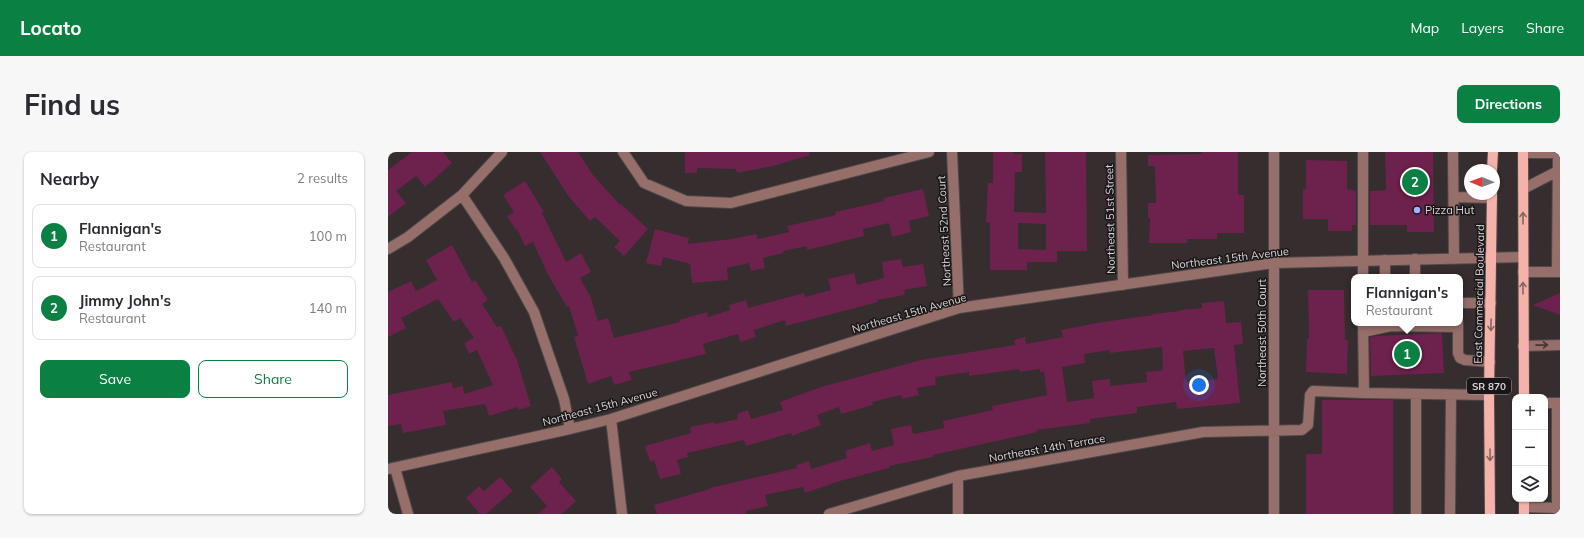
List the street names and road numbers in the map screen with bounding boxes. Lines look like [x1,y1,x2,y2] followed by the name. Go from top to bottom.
[1102,164,1118,274] street label: Northeast 51st Street
[934,175,954,287] street label: Northeast 52nd Court
[1471,224,1487,364] street label: East Commercial Boulevard
[1170,244,1290,272] street label: Northeast 15th Avenue
[1255,279,1269,387] street label: Northeast 50th Court
[850,290,968,336] street label: Northeast 15th Avenue
[1467,378,1511,394] road number: SR 870
[541,385,659,429] street label: Northeast 15th Avenue
[988,431,1106,465] street label: Northeast 14th Terrace

